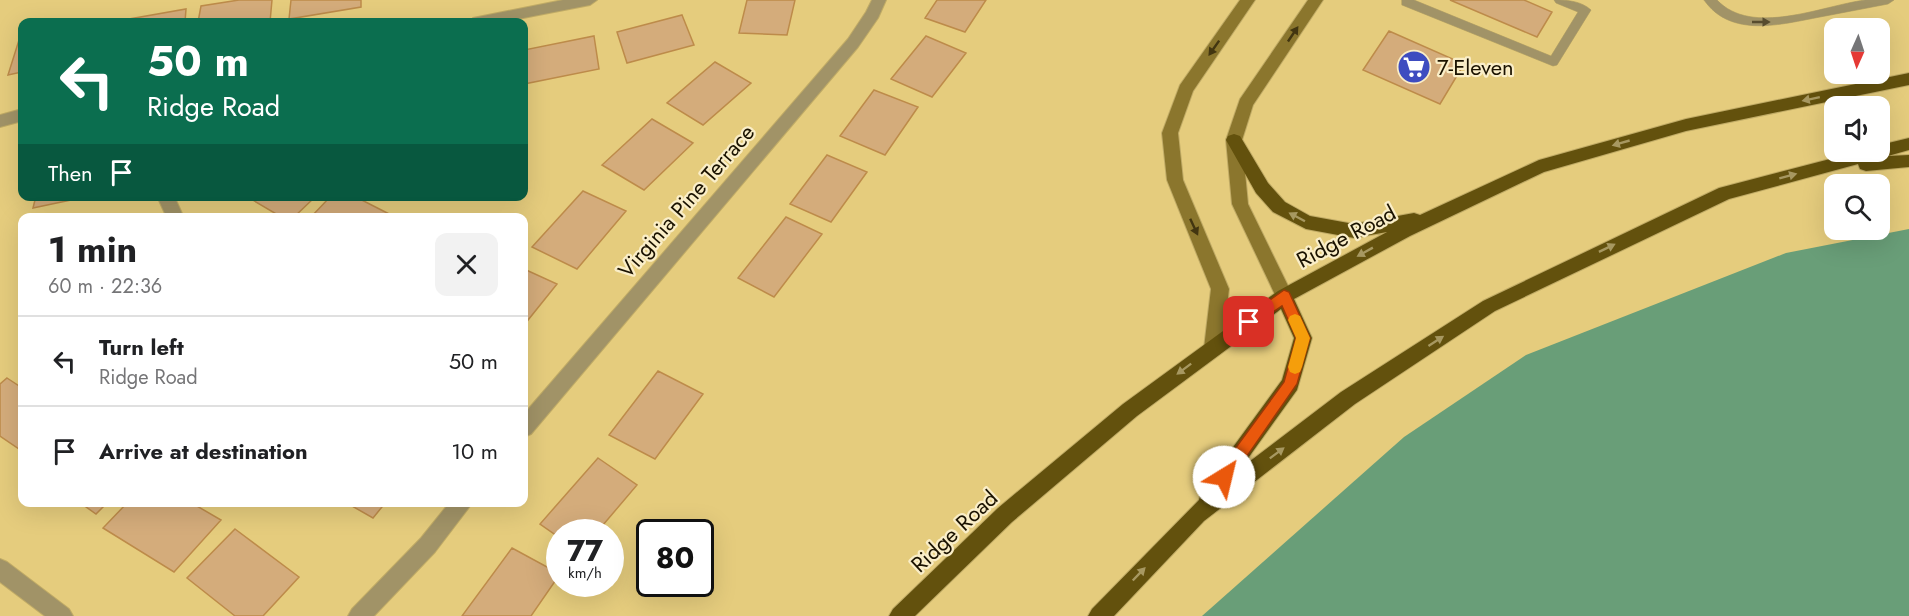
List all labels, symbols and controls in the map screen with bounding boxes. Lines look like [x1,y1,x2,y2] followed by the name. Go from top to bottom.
[1752,17,1771,27] one-way arrow
[1824,18,1890,84] north arrow
[1824,18,1890,240] map controls
[1287,26,1299,42] one-way arrow
[147,31,249,92] text: 50 m
[1209,40,1220,56] one-way arrow
[48,42,126,120] icon: left
[1396,49,1432,85] supermarket icon: 7-Eleven
[1437,51,1514,83] place label: 7-Eleven
[147,87,280,126] text: Ridge Road
[1801,95,1820,104] one-way arrow
[1824,96,1890,162] button: sound
[610,117,762,285] street label: Virginia Pine Terrace
[1612,139,1630,149] one-way arrow
[105,156,138,189] icon: arrive
[48,157,93,189] text: Then
[1779,171,1797,181] one-way arrow
[1824,174,1890,240] button: search
[1291,196,1401,276] street label: Ridge Road
[1288,212,1305,222] one-way arrow
[1189,219,1198,236] one-way arrow
[48,223,137,275] text: 1 min
[435,233,498,296] button: close
[1599,243,1616,253] one-way arrow
[1356,247,1373,257] one-way arrow
[48,272,162,301] text: 60 m · 22:36
[1223,296,1274,347] pin
[1232,305,1265,338] icon: arrive
[99,331,184,363] text: Turn left
[1428,336,1444,347] one-way arrow
[48,345,81,378] icon: left
[449,345,498,377] text: 50 m
[99,363,198,392] text: Ridge Road
[1176,363,1192,376] one-way arrow
[48,435,81,468] icon: arrive
[99,435,308,467] text: Arrive at destination
[451,435,498,467] text: 10 m
[1192,445,1256,509] position arrow
[1269,448,1284,460] one-way arrow
[903,482,1005,580] street label: Ridge Road
[636,519,714,597] speed limit sign: 80
[567,529,603,572] text: 77
[568,562,602,584] text: km/h
[1132,567,1146,581] one-way arrow

